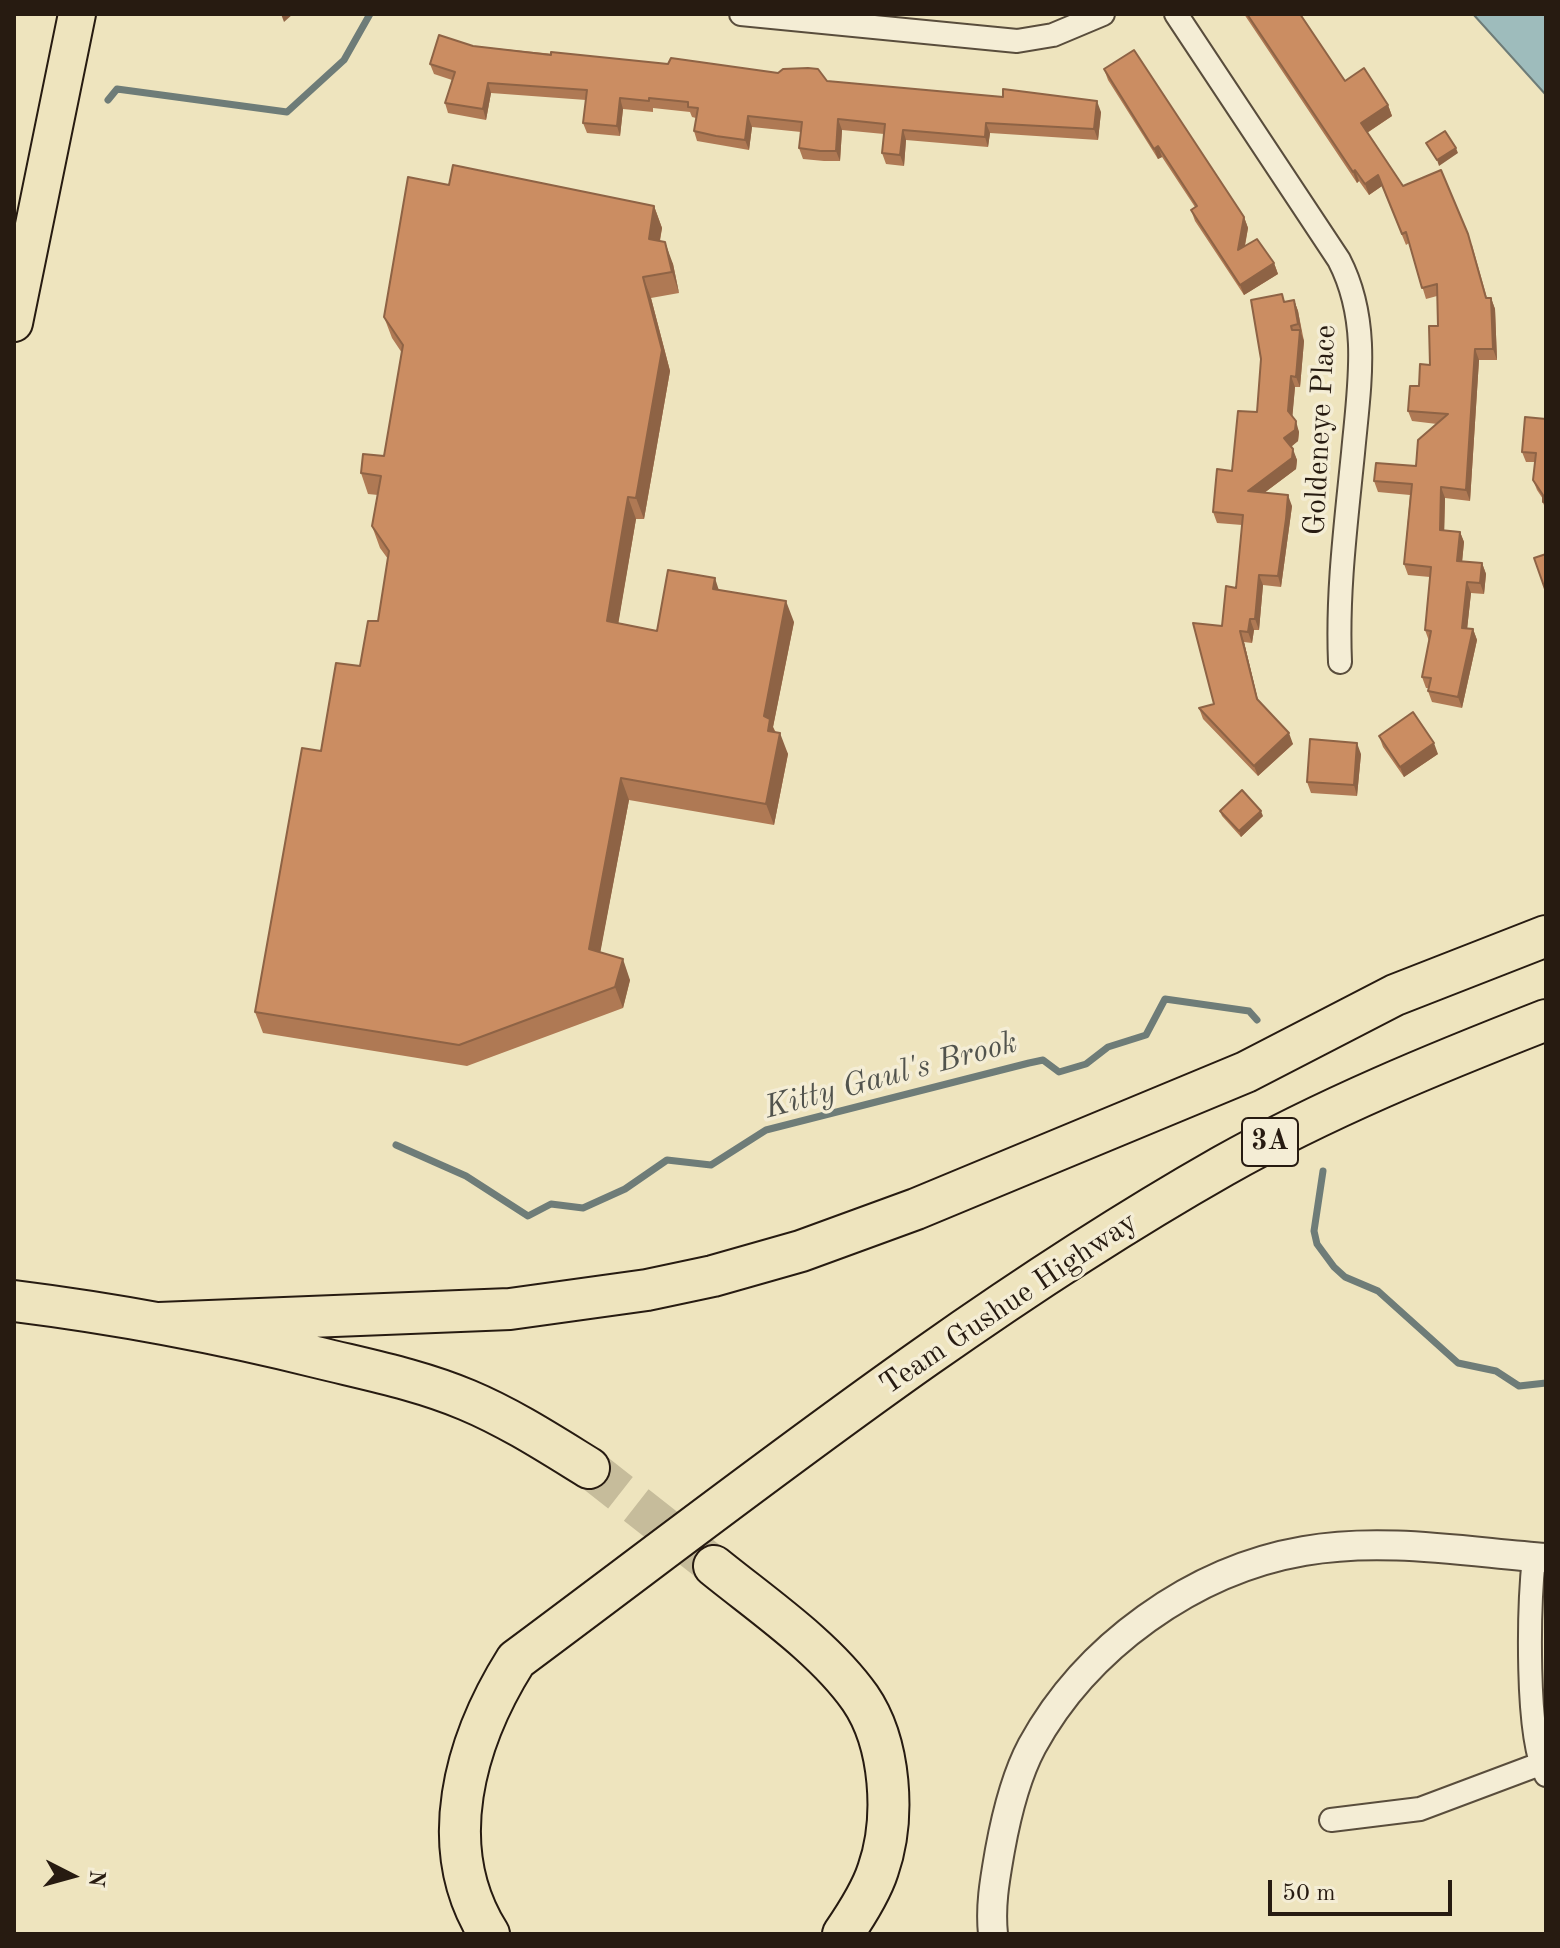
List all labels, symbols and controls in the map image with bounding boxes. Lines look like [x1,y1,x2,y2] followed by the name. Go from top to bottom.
[1298,324,1344,536] street label: Goldeneye Place
[760,1024,1022,1128] water label: Kitty Gaul's Brook
[1242,1118,1298,1166] road number: 3A
[874,1205,1144,1403] street label: Team Gushue Highway
[32,1836,112,1916] north arrow
[1272,1864,1456,1914] scale bar
[84,1869,108,1888] text: N
[1282,1882,1336,1906] text: 50 m

